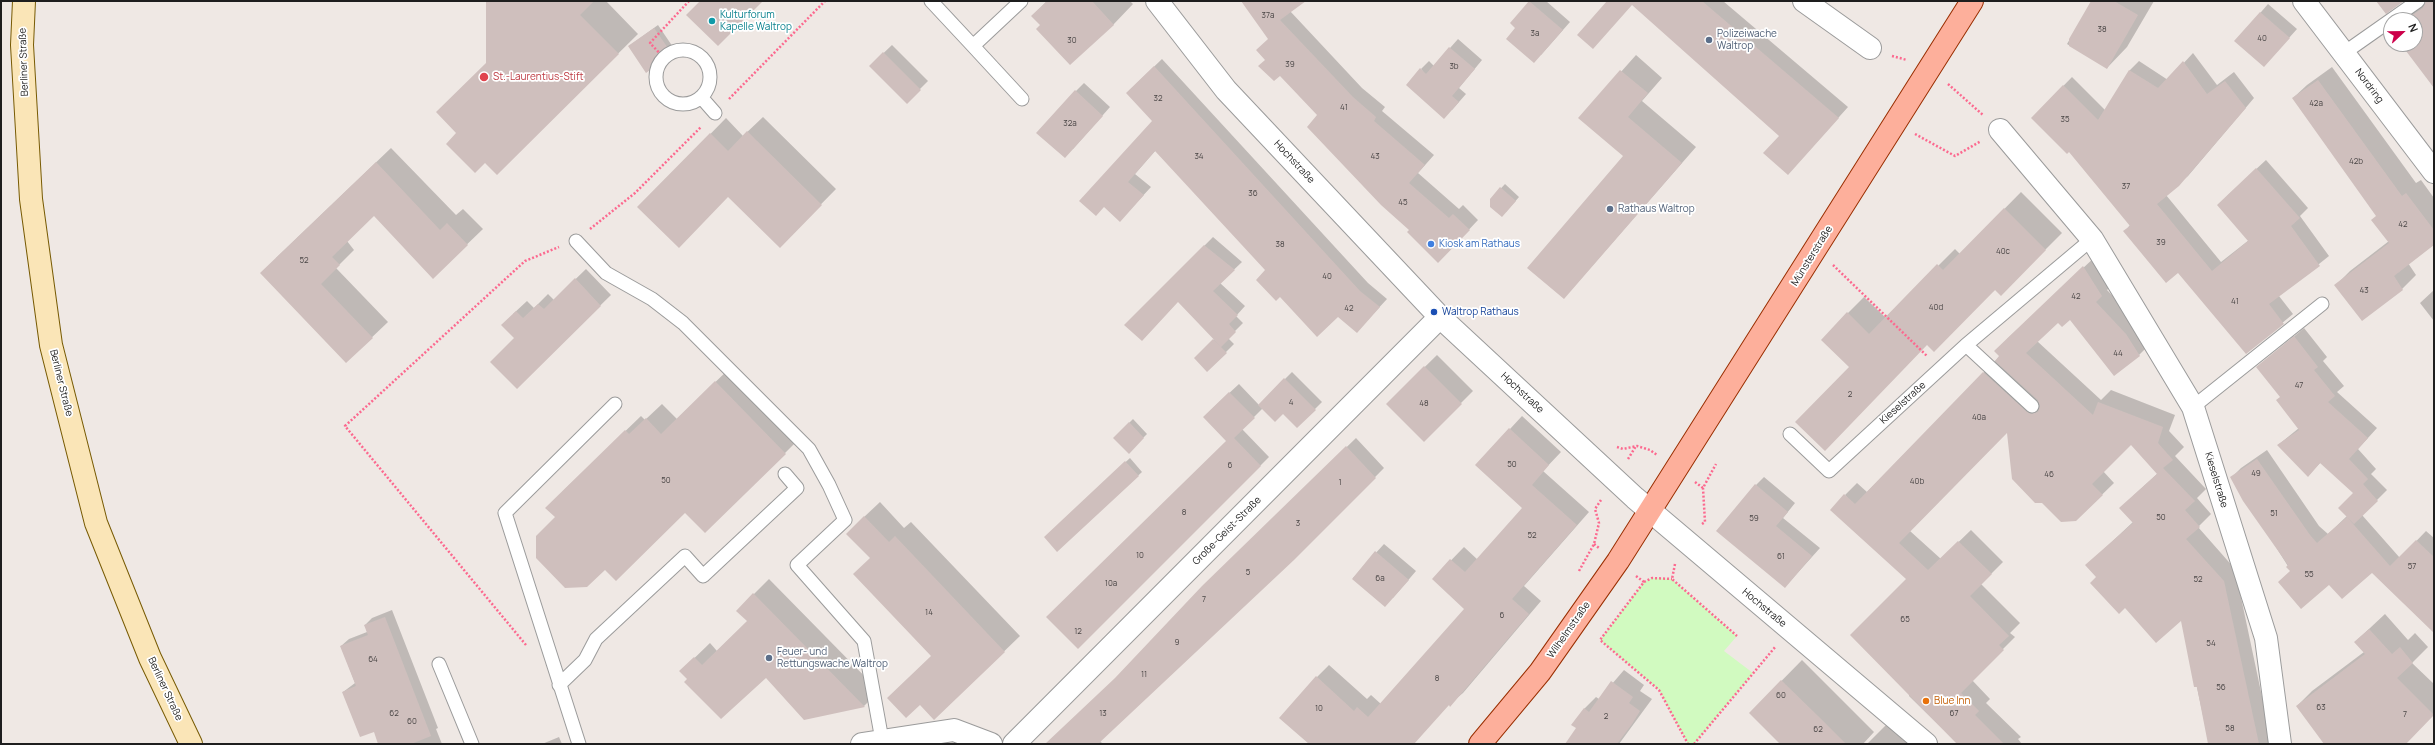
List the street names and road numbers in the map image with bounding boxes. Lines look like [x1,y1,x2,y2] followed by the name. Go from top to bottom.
[17,28,31,96] street label: Berliner Straße
[2352,66,2386,106] street label: Nordring
[1271,138,1317,186] street label: Hochstraße
[1789,224,1835,288] street label: Münsterstraße
[47,348,75,418] street label: Berliner Straße
[1498,370,1546,416] street label: Hochstraße
[1878,379,1928,427] street label: Kieselstraße
[2202,451,2230,509] street label: Kieselstraße
[1190,494,1264,568] street label: Große-Geist-Straße
[1739,586,1789,630] street label: Hochstraße
[1545,599,1593,661] street label: Wilhelmstraße
[145,655,185,723] street label: Berliner Straße

